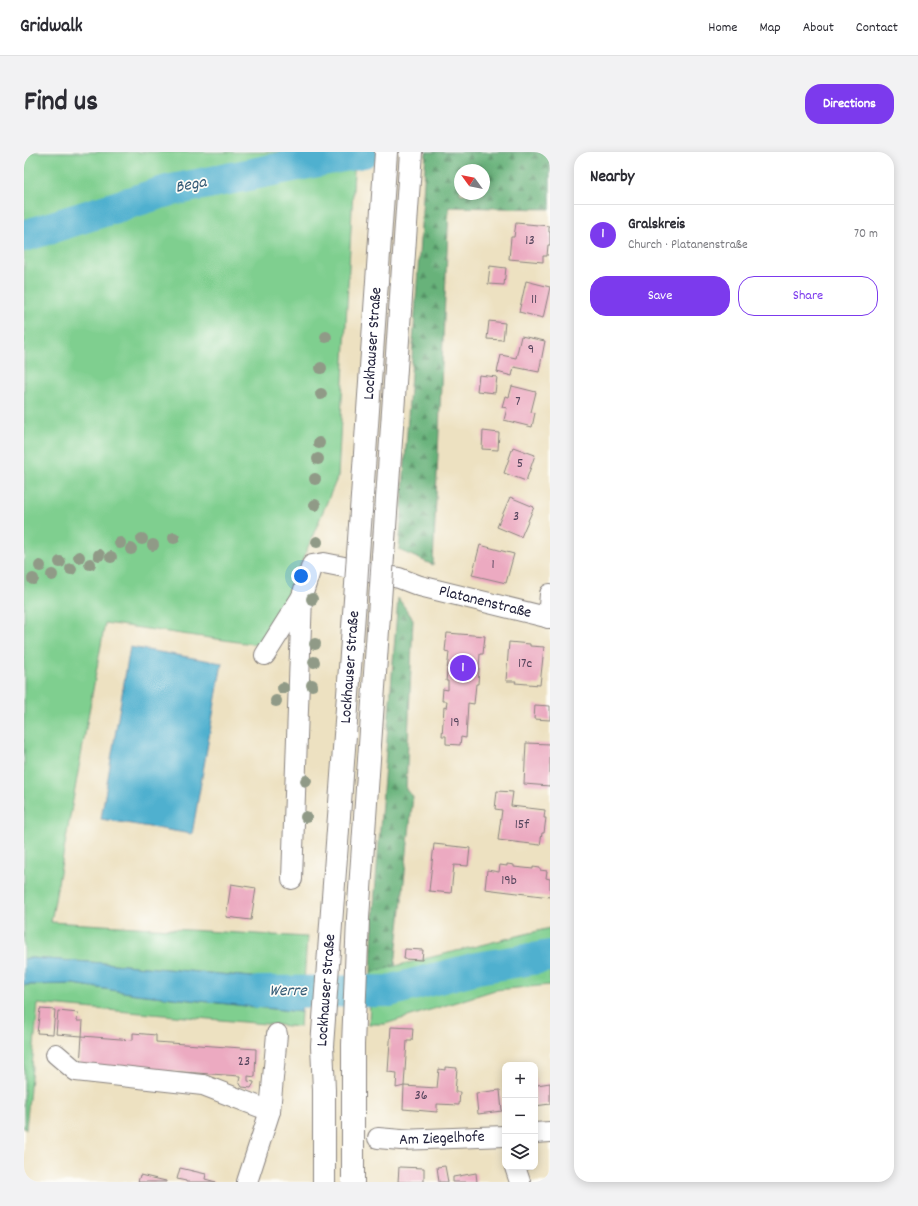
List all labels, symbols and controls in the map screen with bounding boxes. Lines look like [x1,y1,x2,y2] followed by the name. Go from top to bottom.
[20,14,83,41] text: Gridwalk
[708,18,737,38] text: Home
[759,18,781,38] text: Map
[803,18,834,38] text: About
[856,18,898,38] text: Contact
[24,84,98,124] text: Find us
[805,84,894,124] button: Directions
[454,164,490,200] north arrow
[590,166,634,190] text: Nearby
[174,171,209,201] water label: Bega
[628,214,685,236] text: Gralskreis
[602,225,604,244] text: 1
[854,225,878,244] text: 70 m
[525,231,535,251] house number: 13
[628,236,748,255] text: Church · Platanenstraße
[590,276,730,316] button: Save
[738,276,878,316] button: Share
[357,286,388,401] street label: Lockhauser Straße
[531,290,537,310] house number: 11
[528,340,534,360] house number: 9
[515,392,521,412] house number: 7
[517,454,523,474] house number: 5
[513,507,519,527] house number: 3
[491,555,495,575] house number: 1
[291,566,311,586] your location
[436,580,534,625] street label: Platanenstraße
[334,610,366,724] street label: Lockhauser Straße
[450,653,476,683] pin: 1
[518,654,532,674] house number: 17c
[450,713,460,733] house number: 19
[515,815,530,835] house number: 15f
[501,871,517,891] house number: 19b
[310,933,342,1047] street label: Lockhauser Straße
[269,980,308,1004] water label: Werre
[238,1052,250,1072] house number: 23
[502,1062,538,1170] map controls
[502,1062,538,1098] button: +
[414,1086,428,1106] house number: 36
[502,1098,538,1134] button: −
[399,1125,485,1152] street label: Am Ziegelhofe
[502,1134,538,1170] button: layers

